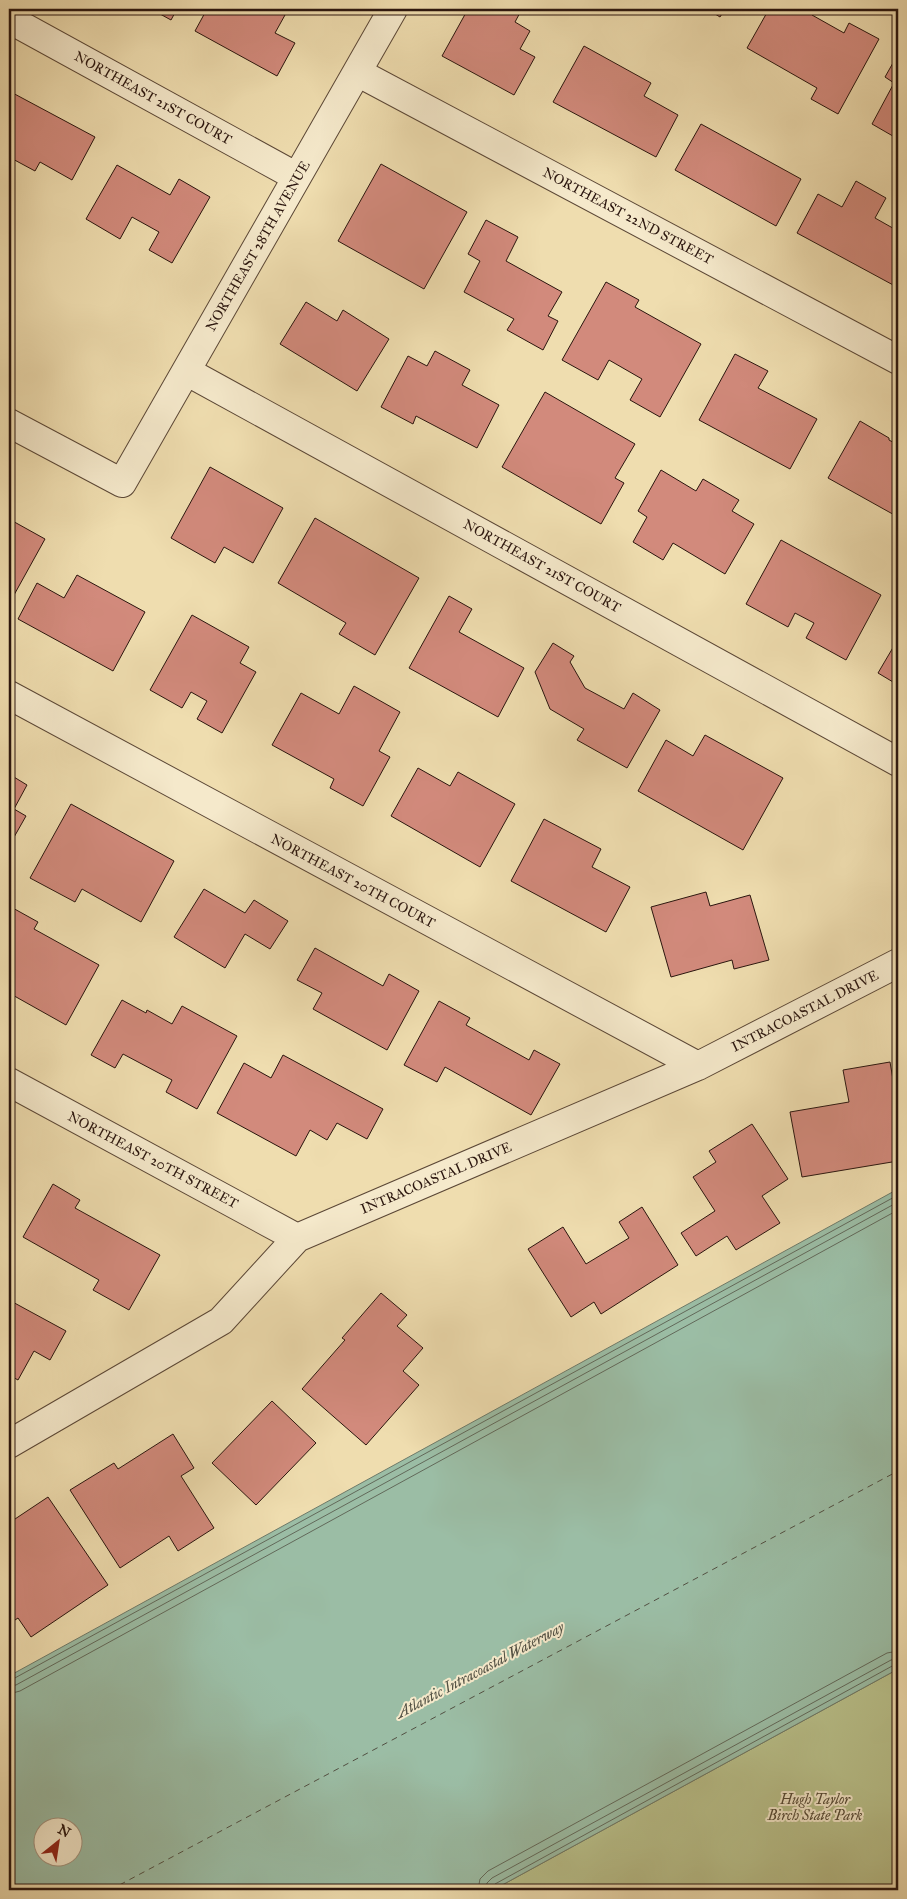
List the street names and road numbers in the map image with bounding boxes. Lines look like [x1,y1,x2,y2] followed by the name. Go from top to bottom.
[71,48,235,149] street label: NORTHEAST 21ST COURT
[202,158,314,334] street label: NORTHEAST 28TH AVENUE
[540,164,716,268] street label: NORTHEAST 22ND STREET
[460,516,624,617] street label: NORTHEAST 21ST COURT
[268,830,439,932] street label: NORTHEAST 20TH COURT
[729,967,881,1055] street label: INTRACOASTAL DRIVE
[65,1108,242,1212] street label: NORTHEAST 20TH STREET
[358,1138,514,1218] street label: INTRACOASTAL DRIVE

